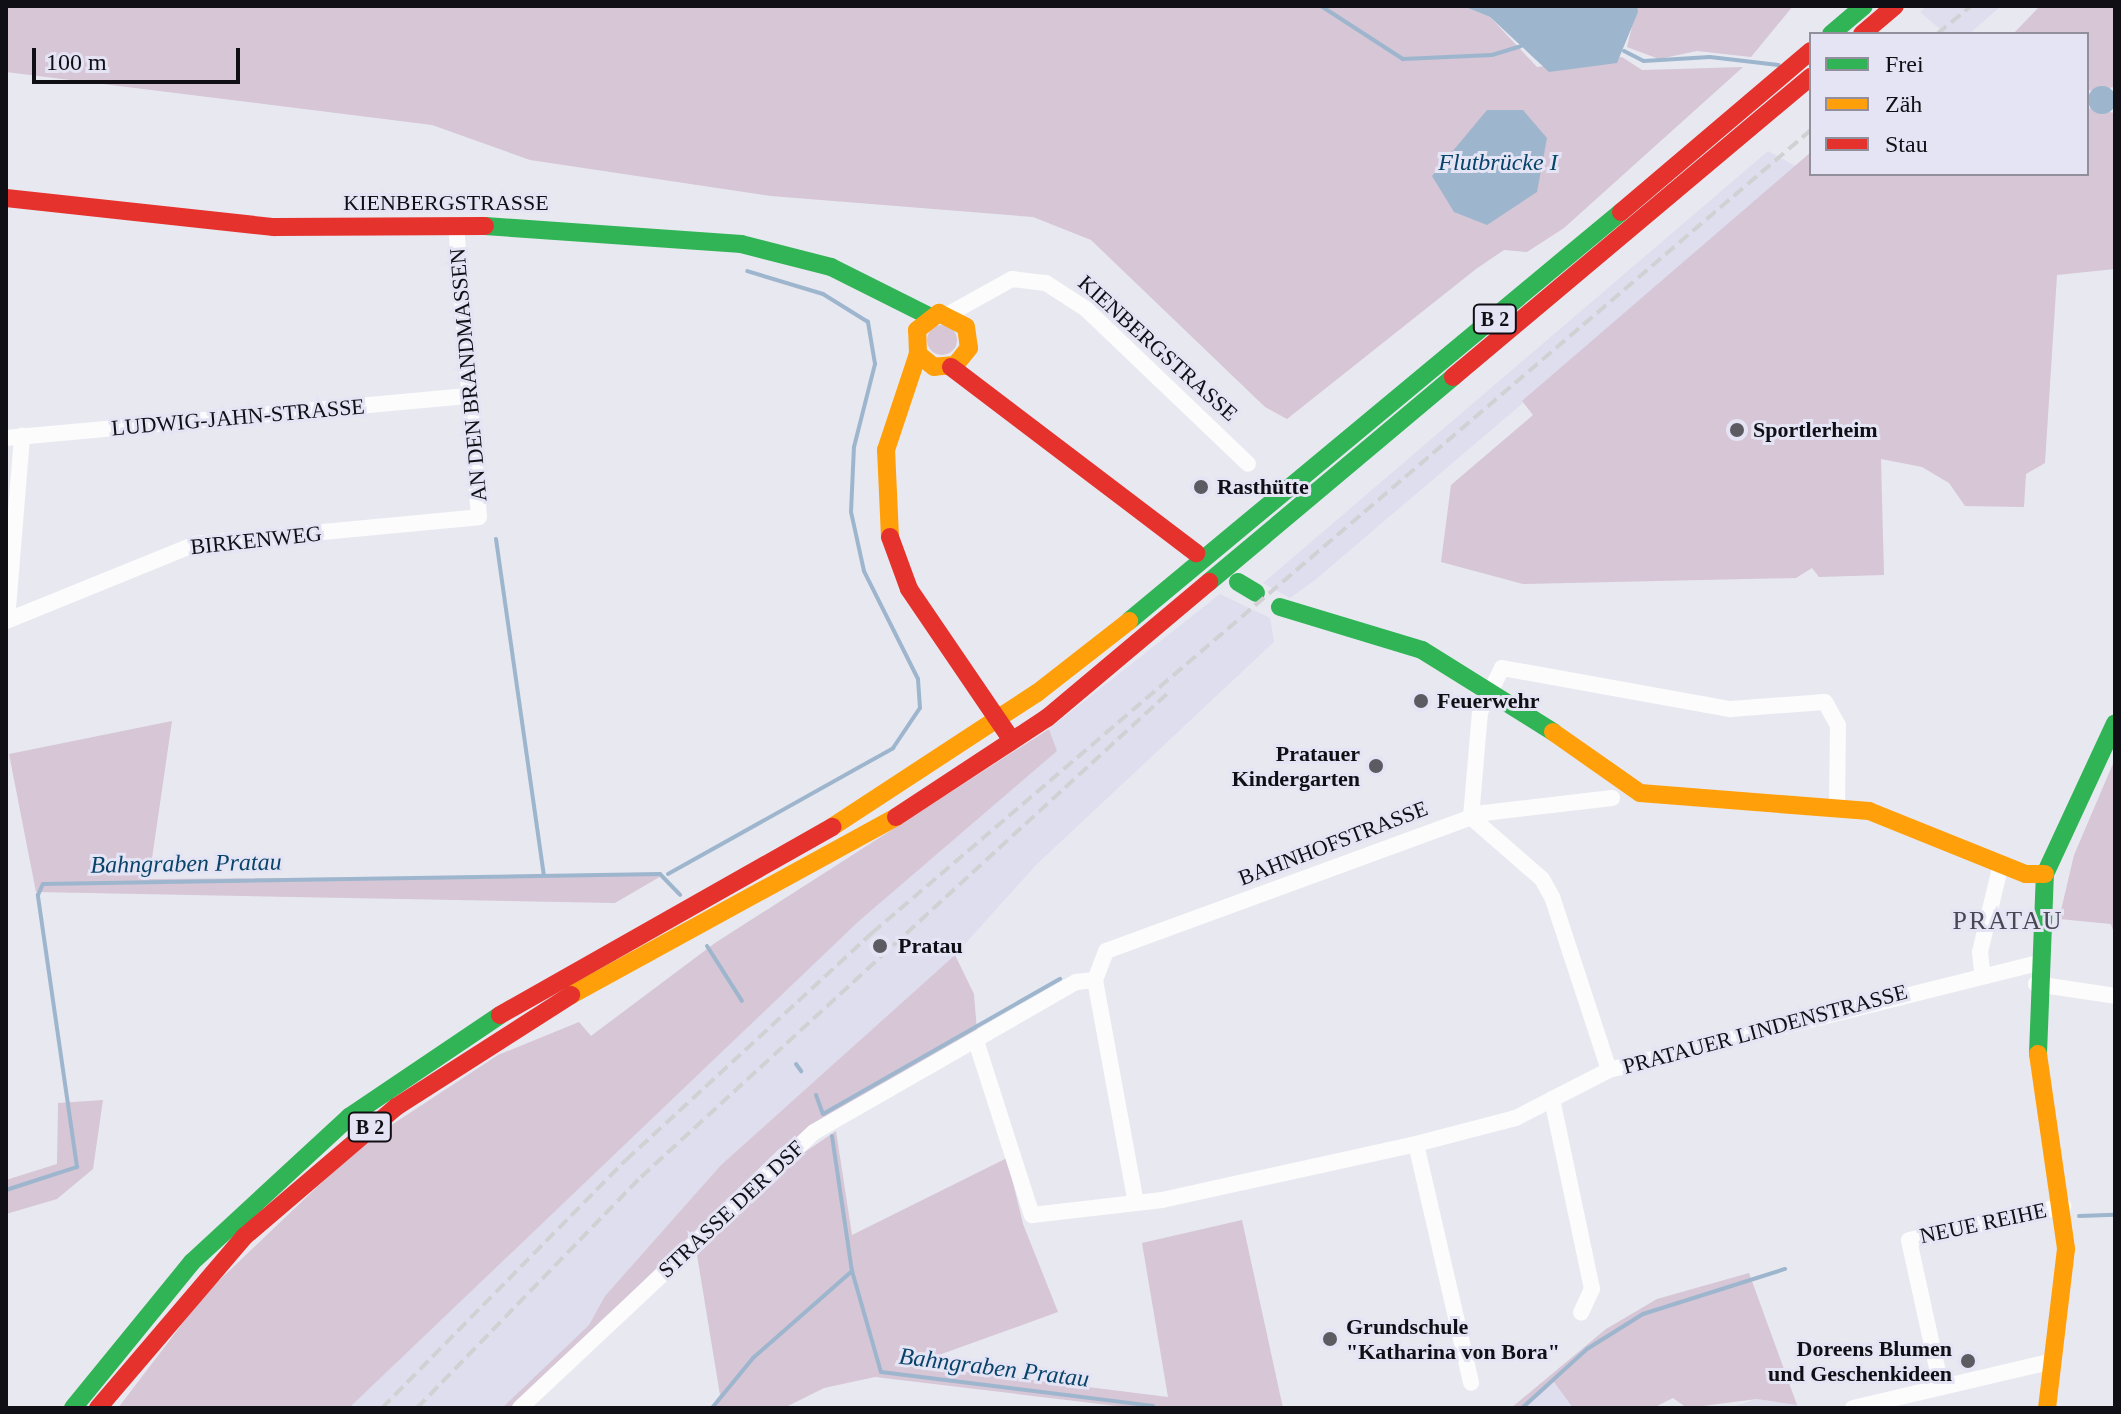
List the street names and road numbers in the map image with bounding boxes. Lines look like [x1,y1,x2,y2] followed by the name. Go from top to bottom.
[343,190,549,216] street label: KIENBERGSTRASSE
[444,247,492,503] street label: AN DEN BRANDMASSEN
[1073,269,1243,427] street label: KIENBERGSTRASSE
[1471,303,1519,335] road number: B 2
[110,393,366,441] street label: LUDWIG-JAHN-STRASSE
[189,520,323,560] street label: BIRKENWEG
[1235,795,1431,891] street label: BAHNHOFSTRASSE
[1620,978,1910,1080] street label: PRATAUER LINDENSTRASSE
[346,1111,394,1143] road number: B 2
[653,1135,809,1283] street label: STRASSE DER DSF
[1917,1197,2049,1249] street label: NEUE REIHE

